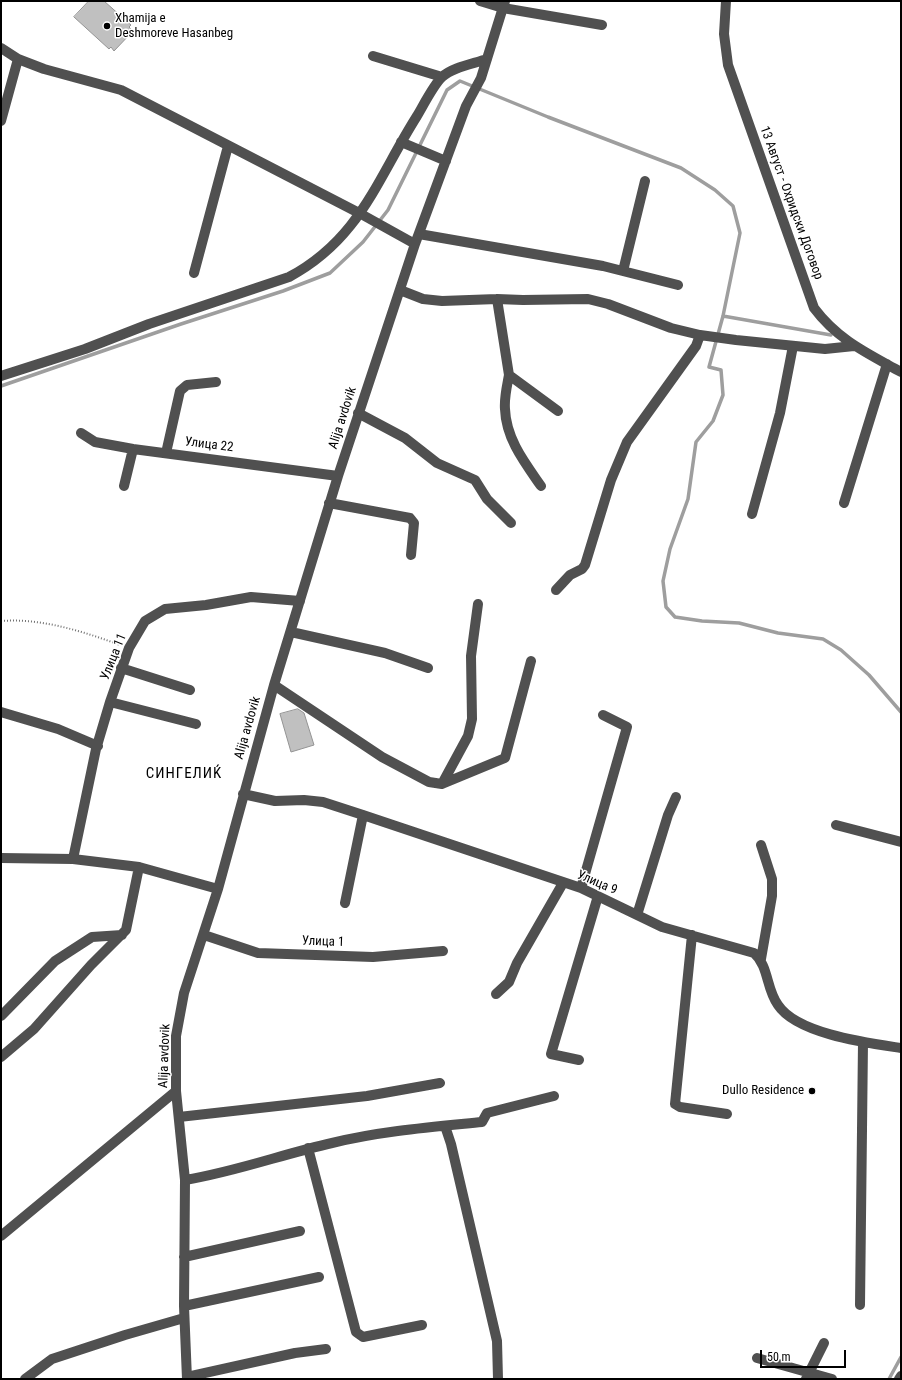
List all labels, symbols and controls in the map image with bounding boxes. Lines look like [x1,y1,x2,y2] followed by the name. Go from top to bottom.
[115,11,233,42] place label: Xhamija e Deshmoreve Hasanbeg
[102,21,112,31] marker: Xhamija e Deshmoreve Hasanbeg
[756,124,826,282] street label: 13 Август - Охридски Договор
[326,385,360,451] street label: Alija avdovik
[184,434,234,456] street label: Улица 22
[98,631,130,683] street label: Улица 11
[232,695,264,761] street label: Alija avdovik
[146,765,222,783] district label: СИНГЕЛИЌ
[574,868,620,898] street label: Улица 9
[302,933,344,951] street label: Улица 1
[156,1024,174,1088] street label: Alija avdovik
[722,1083,804,1099] place label: Dullo Residence
[807,1086,817,1096] marker: Dullo Residence
[762,1342,848,1368] scale bar
[767,1350,791,1364] text: 50 m

